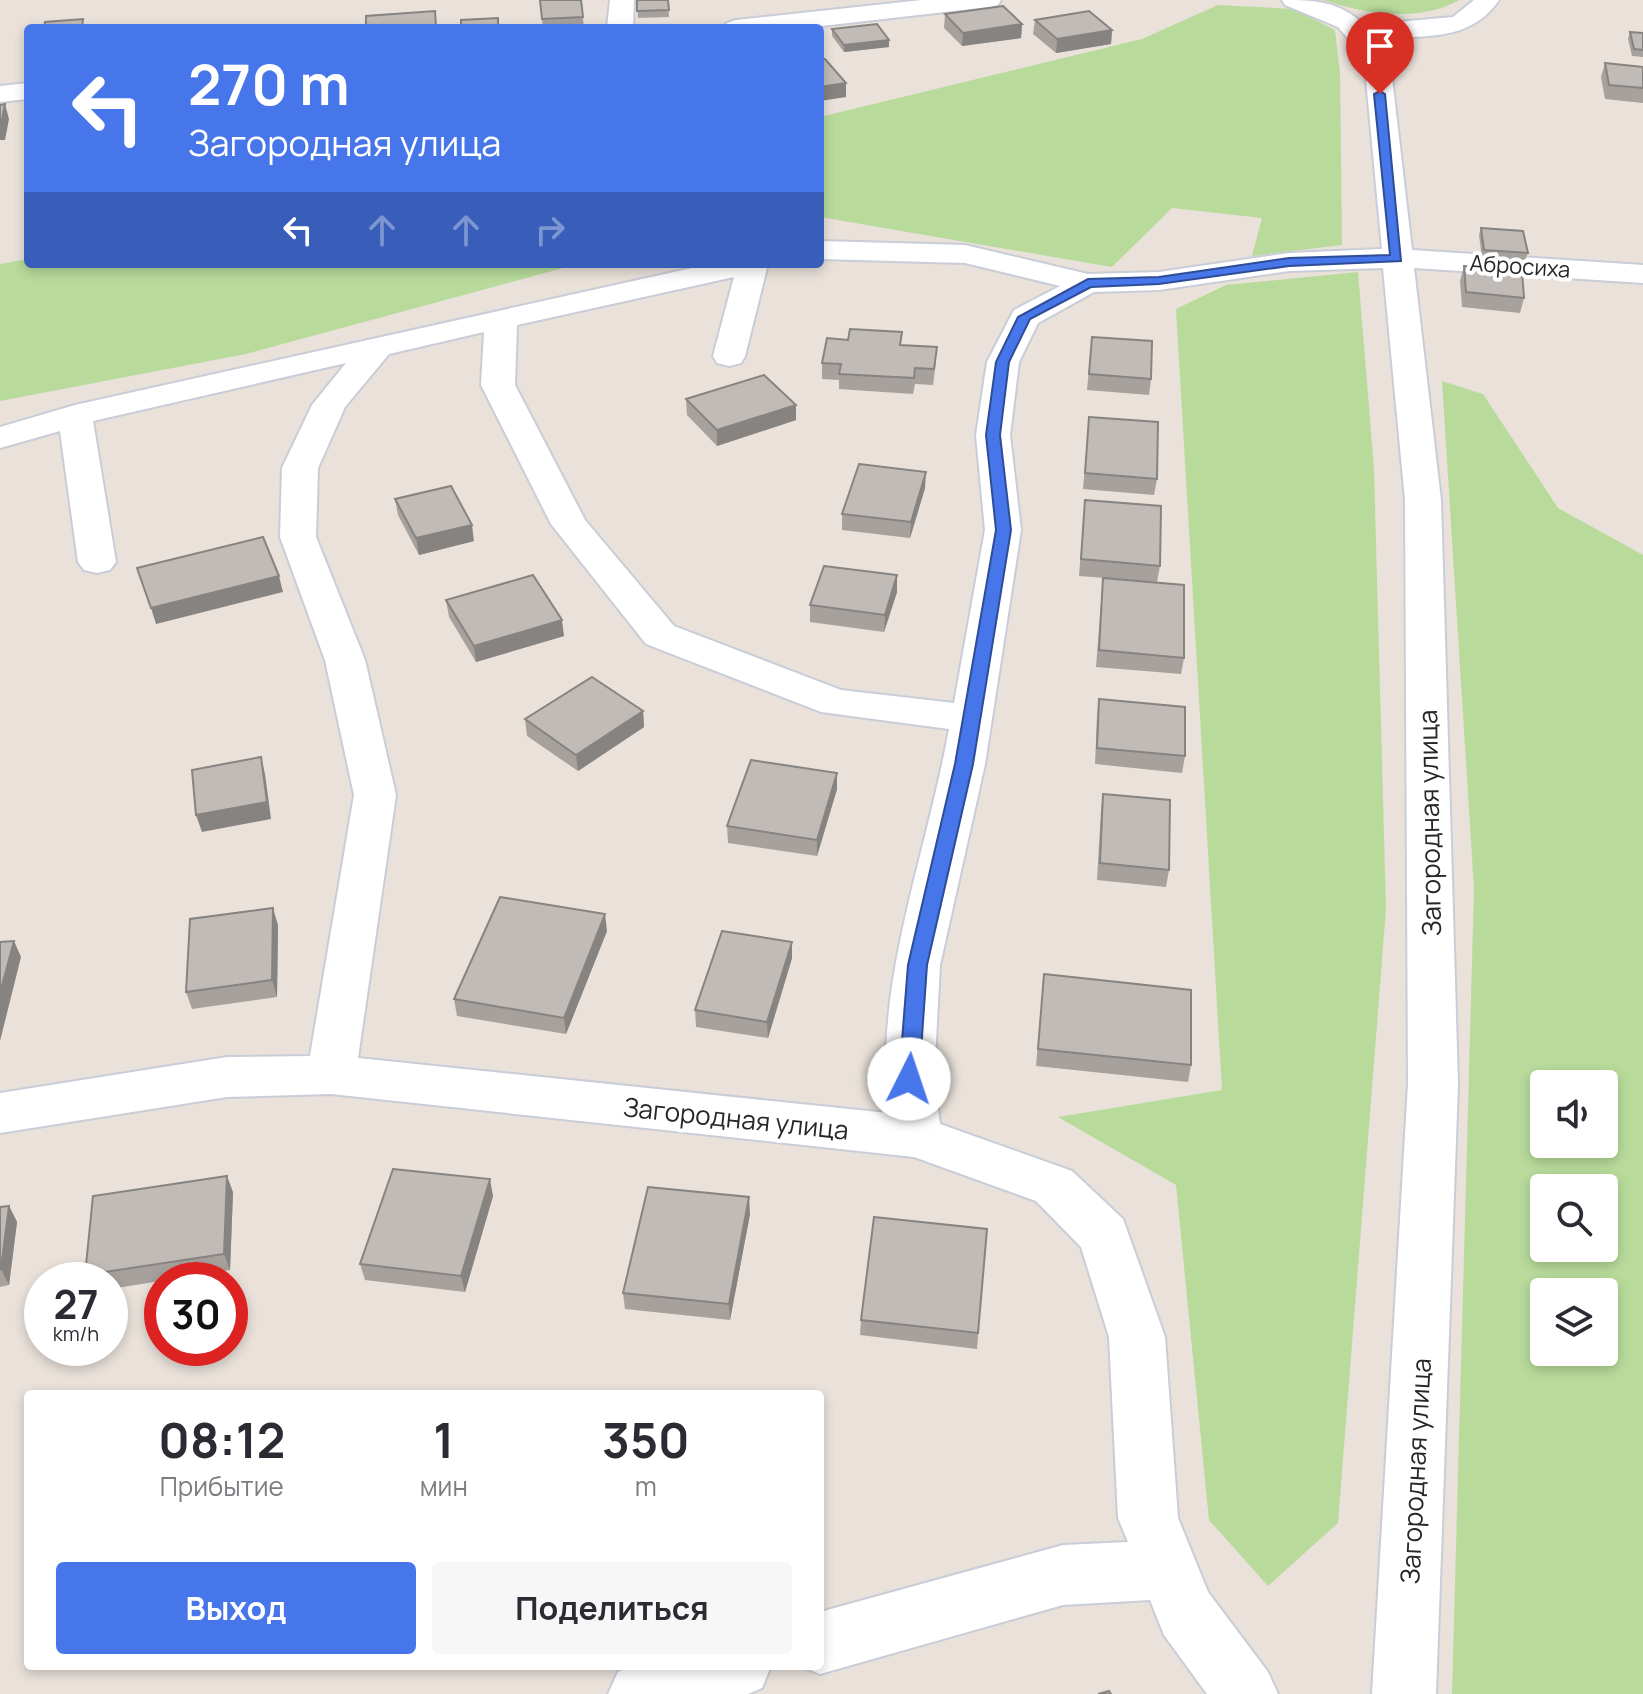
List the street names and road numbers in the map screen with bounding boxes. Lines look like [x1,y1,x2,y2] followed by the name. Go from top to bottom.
[1469,248,1571,284] street label: Абросиха
[1409,710,1449,936] street label: Загородная улица
[622,1088,850,1148] street label: Загородная улица
[1391,1357,1439,1585] street label: Загородная улица

